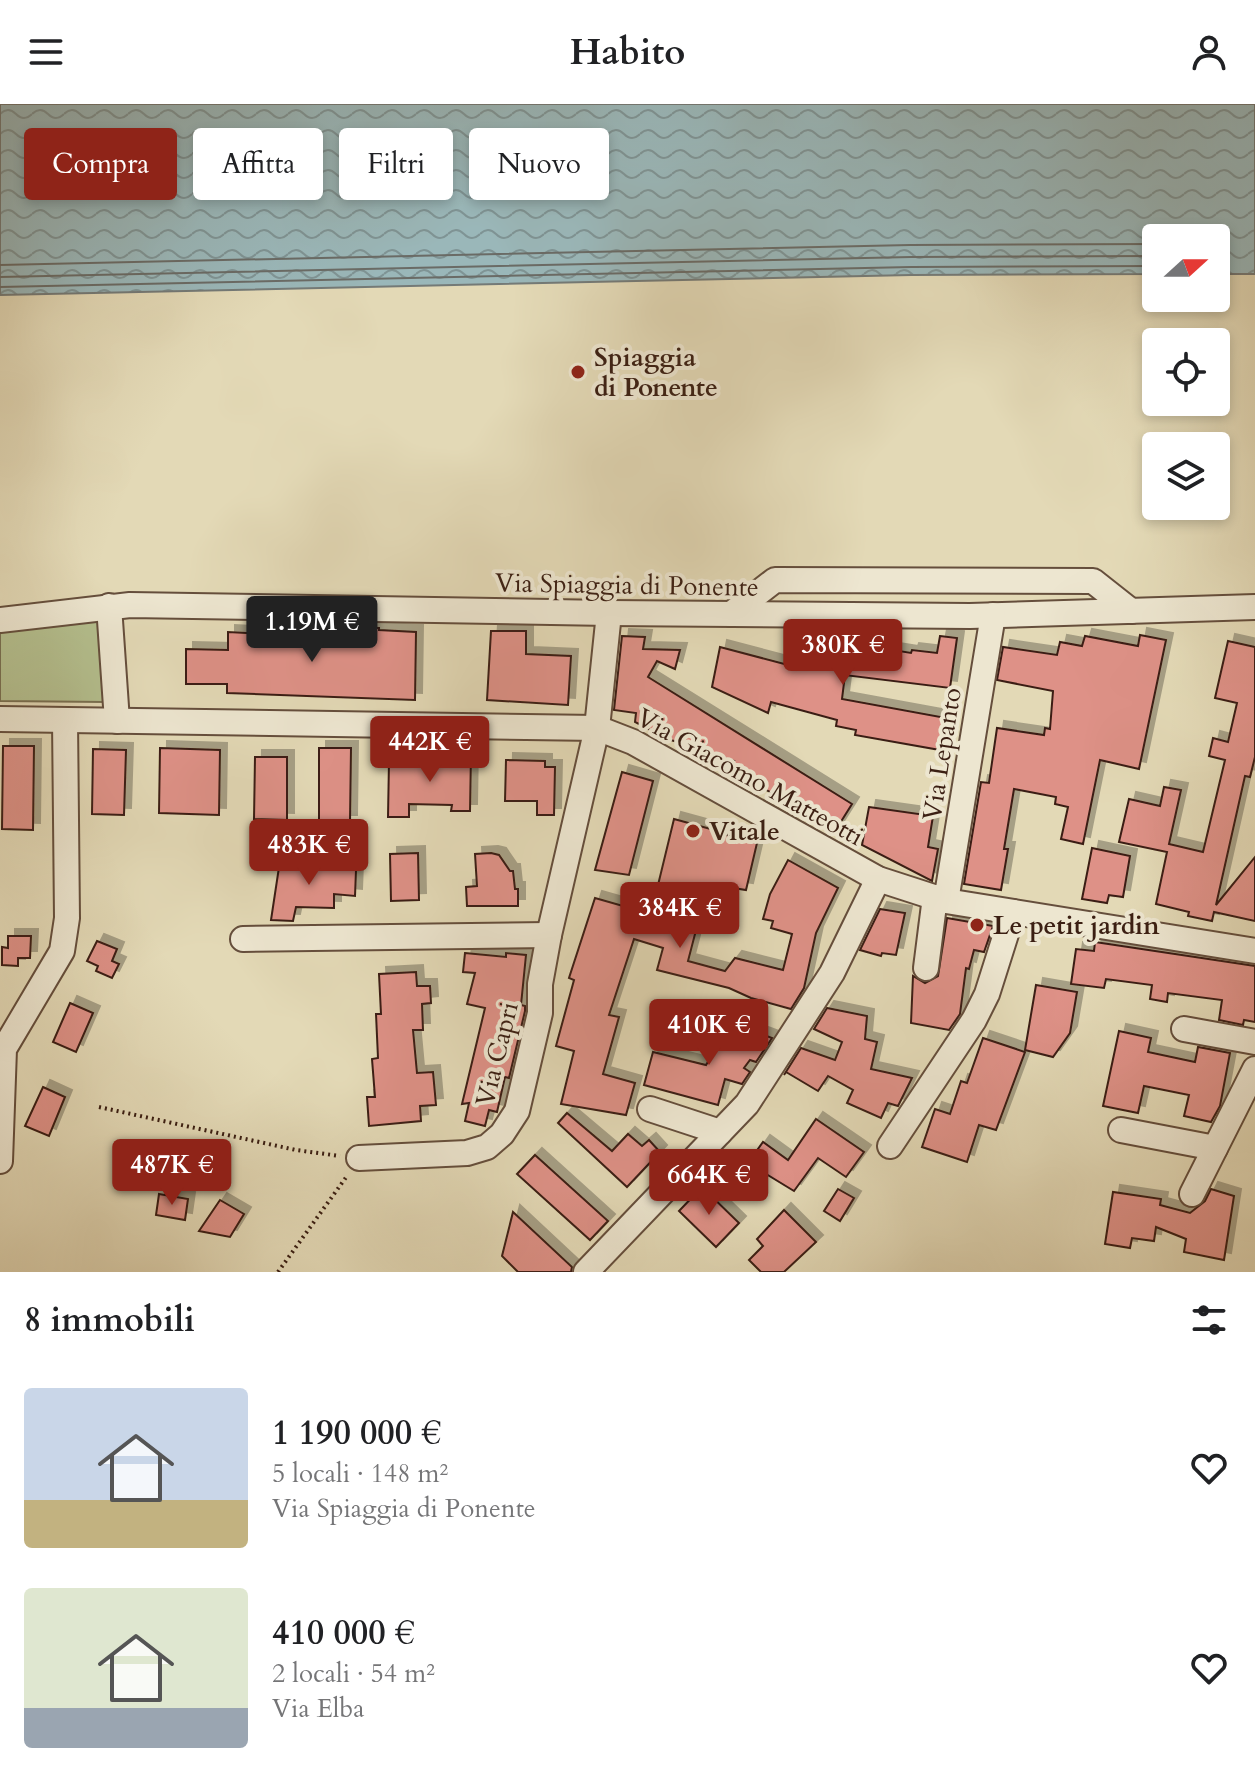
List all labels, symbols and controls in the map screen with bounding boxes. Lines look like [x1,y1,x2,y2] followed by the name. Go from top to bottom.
[570,28,685,77] text: Habito
[24,30,68,74] icon: menu
[1187,30,1231,74] icon: person
[24,128,177,200] chip: Compra
[193,128,323,200] chip: Affitta
[339,128,453,200] chip: Filtri
[469,128,609,200] chip: Nuovo
[1142,224,1230,312] north arrow
[1142,224,1230,520] map controls
[1142,328,1230,416] button: locate
[594,340,718,405] place label: Spiaggia di Ponente
[569,363,587,381] marker: Spiaggia di Ponente
[1142,432,1230,520] button: layers
[495,565,759,605] street label: Via Spiaggia di Ponente
[238,596,386,664] pin: 1.19M €
[264,604,360,639] text: 1.19M €
[778,619,908,687] pin: 380K €
[801,627,885,662] text: 380K €
[914,685,970,823] street label: Via Lepanto
[630,700,870,854] street label: Via Giacomo Matteotti
[365,716,495,784] pin: 442K €
[388,724,472,759] text: 442K €
[709,814,780,849] place label: Vitale
[244,819,374,887] pin: 483K €
[684,822,702,840] marker: Vitale
[267,827,351,862] text: 483K €
[615,882,745,950] pin: 384K €
[638,890,722,925] text: 384K €
[993,908,1160,943] place label: Le petit jardin
[968,916,986,934] marker: Le petit jardin
[467,998,527,1110] street label: Via Capri
[644,999,774,1067] pin: 410K €
[667,1007,751,1042] text: 410K €
[107,1139,237,1207] pin: 487K €
[130,1147,214,1182] text: 487K €
[644,1149,774,1217] pin: 664K €
[667,1157,751,1192] text: 664K €
[24,1297,195,1343] text: 8 immobili
[1187,1298,1231,1342] icon: filters
[272,1410,442,1456] text: 1 190 000 €
[88,1420,184,1516] icon: home
[1187,1446,1231,1490] icon: heart
[272,1456,448,1491] text: 5 locali · 148 m²
[272,1491,536,1526] text: Via Spiaggia di Ponente
[272,1610,415,1656] text: 410 000 €
[88,1620,184,1716] icon: home
[1187,1646,1231,1690] icon: heart
[272,1656,435,1691] text: 2 locali · 54 m²
[272,1691,365,1726] text: Via Elba

